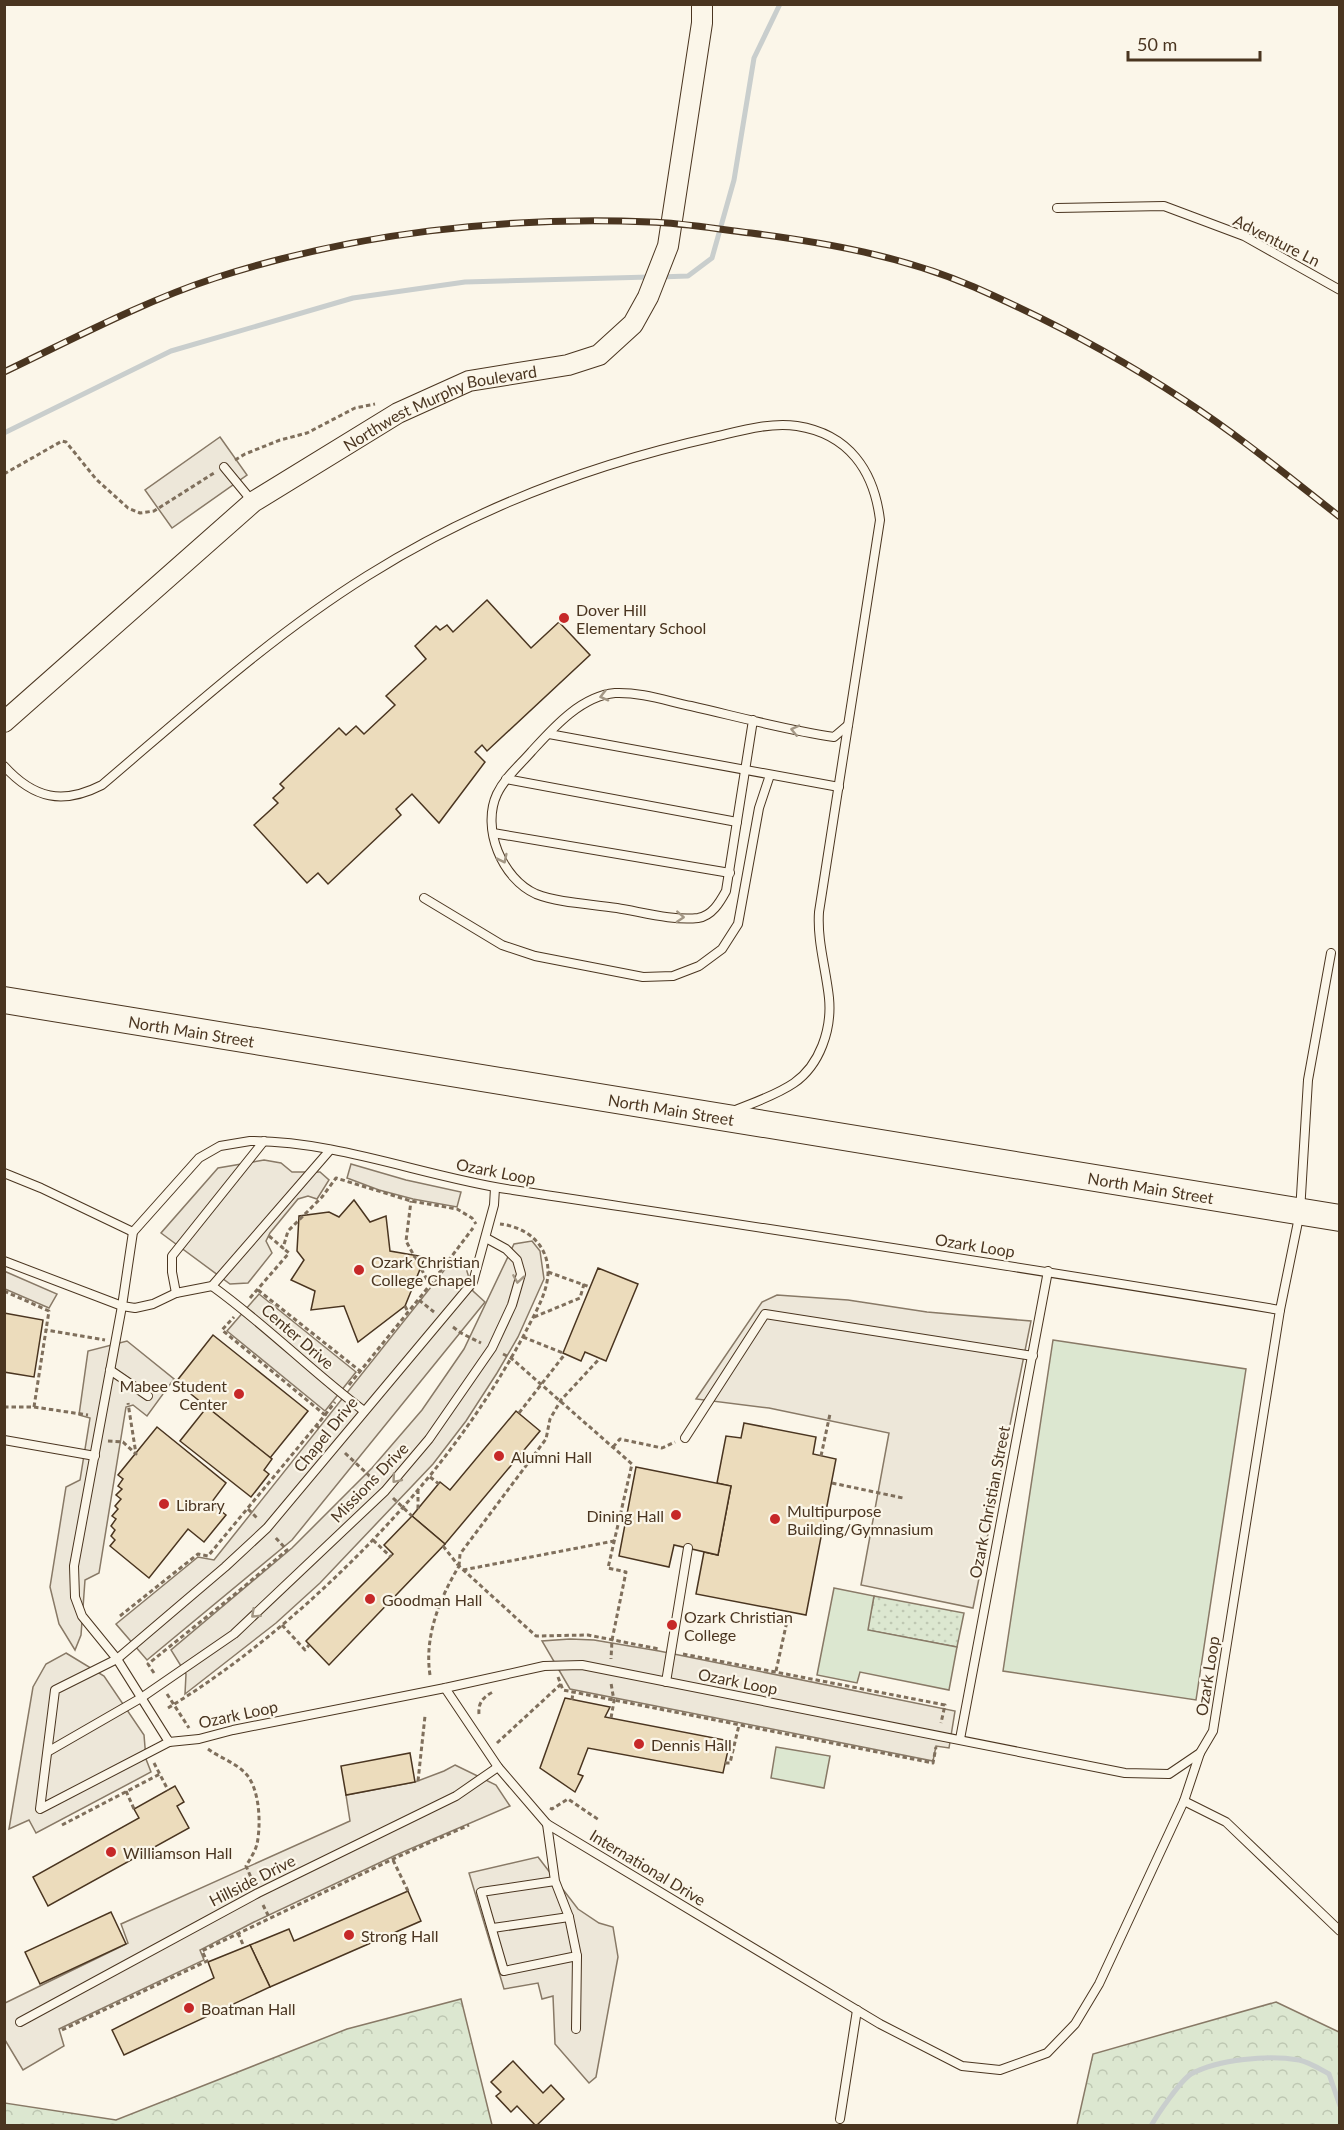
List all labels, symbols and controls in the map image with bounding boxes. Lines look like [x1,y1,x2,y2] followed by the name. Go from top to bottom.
[1128,24,1260,62] scale bar
[1137,33,1177,55] text: 50 m
[1230,210,1324,270] street label: Adventure Ln
[339,361,538,454] street label: Northwest Murphy Boulevard
[576,600,706,637] place label: Dover Hill Elementary School
[557,611,571,625] marker: Dover Hill Elementary School
[599,688,609,701] one-way arrow
[790,724,800,737] one-way arrow
[495,853,507,864] one-way arrow
[675,910,684,923] one-way arrow
[127,1011,256,1050] street label: North Main Street
[607,1089,736,1129] street label: North Main Street
[455,1154,537,1188] street label: Ozark Loop
[1086,1168,1215,1207] street label: North Main Street
[934,1229,1016,1261] street label: Ozark Loop
[371,1252,480,1289] place label: Ozark Christian College Chapel
[352,1263,366,1277] marker: Ozark Christian College Chapel
[512,1274,525,1284] one-way arrow
[258,1299,338,1373] street label: Center Drive
[120,1376,227,1413] place label: Mabee Student Center
[232,1387,246,1401] marker: Mabee Student Center
[289,1393,361,1475] street label: Chapel Drive
[965,1424,1013,1580] street label: Ozark Christian Street
[326,1438,412,1526] street label: Missions Drive
[511,1447,592,1466] place label: Alumni Hall
[492,1449,506,1463] marker: Alumni Hall
[392,1472,403,1483] one-way arrow
[176,1495,225,1514] place label: Library
[157,1497,171,1511] marker: Library
[787,1501,933,1538] place label: Multipurpose Building/Gymnasium
[587,1506,664,1525] place label: Dining Hall
[669,1508,683,1522] marker: Dining Hall
[768,1512,782,1526] marker: Multipurpose Building/Gymnasium
[382,1590,482,1609] place label: Goodman Hall
[363,1592,377,1606] marker: Goodman Hall
[252,1607,262,1618] one-way arrow
[684,1607,793,1644] place label: Ozark Christian College
[665,1618,679,1632] marker: Ozark Christian College
[1191,1635,1223,1717] street label: Ozark Loop
[697,1664,779,1698] street label: Ozark Loop
[197,1696,279,1732] street label: Ozark Loop
[651,1735,732,1754] place label: Dennis Hall
[632,1737,646,1751] marker: Dennis Hall
[587,1825,709,1909] street label: International Drive
[123,1843,232,1862] place label: Williamson Hall
[104,1845,118,1859] marker: Williamson Hall
[206,1850,298,1910] street label: Hillside Drive
[361,1926,438,1945] place label: Strong Hall
[342,1928,356,1942] marker: Strong Hall
[201,1999,296,2018] place label: Boatman Hall
[182,2001,196,2015] marker: Boatman Hall

